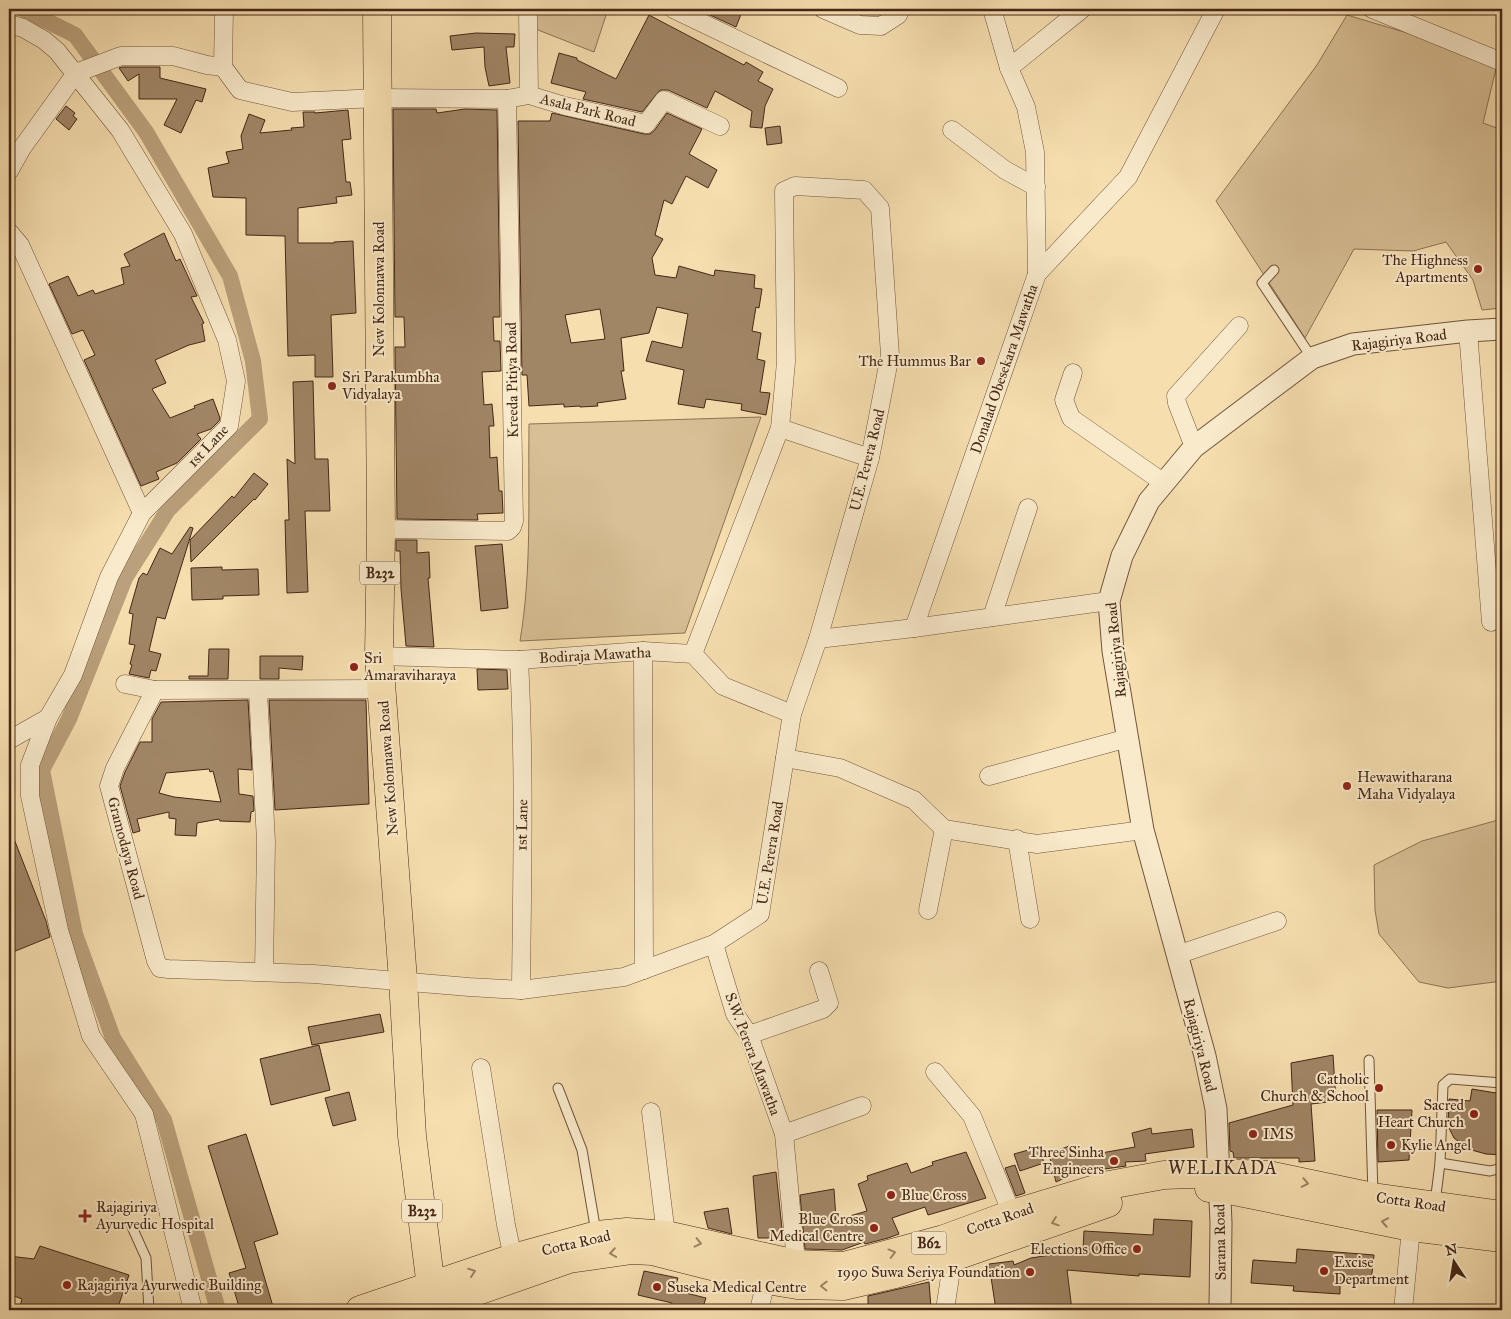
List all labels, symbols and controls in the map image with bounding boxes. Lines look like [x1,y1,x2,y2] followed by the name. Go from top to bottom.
[537,89,638,131] street label: Asala Park Road
[370,221,388,357] street label: New Kolonnawa Road
[1382,251,1468,286] place label: The Highness Apartments
[1472,263,1484,275] marker: The Highness Apartments
[967,281,1042,456] street label: Donalad Obesekara Mawatha
[502,321,522,438] street label: Kreeda Pitiya Road
[1350,325,1448,355] street label: Rajagiriya Road
[858,352,971,370] place label: The Hummus Bar
[975,355,987,367] marker: The Hummus Bar
[341,368,440,403] place label: Sri Parakumbha Vidyalaya
[326,380,338,392] marker: Sri Parakumbha Vidyalaya
[846,407,889,513] street label: U.E. Perera Road
[184,421,232,471] street label: 1st Lane
[360,562,400,584] road number: B232
[1102,601,1130,699] street label: Rajagiriya Road
[538,643,652,667] street label: Bodiraja Mawatha
[363,649,457,684] place label: Sri Amaraviharaya
[348,661,360,673] marker: Sri Amaraviharaya
[374,699,402,836] street label: New Kolonnawa Road
[1357,768,1456,803] place label: Hewawitharana Maha Vidyalaya
[1341,780,1353,792] marker: Hewawitharana Maha Vidyalaya
[104,795,148,902] street label: Gramodaya Road
[513,799,531,851] street label: 1st Lane
[753,799,787,906] street label: U.E. Perera Road
[721,990,785,1119] street label: S.W. Perera Mawatha
[1180,996,1220,1094] street label: Rajagiriya Road
[1261,1070,1370,1105] place label: Catholic Church & School
[1373,1082,1385,1094] marker: Catholic Church & School
[1378,1096,1465,1131] place label: Sacred Heart Church
[1468,1108,1480,1120] marker: Sacred Heart Church
[1263,1125,1294,1143] place label: IMS
[1247,1128,1259,1140] marker: IMS
[1401,1136,1472,1154] place label: Kylie Angel
[1385,1139,1397,1151] marker: Kylie Angel
[1029,1143,1105,1178] place label: Three Sinha Engineers
[1108,1155,1120,1167] marker: Three Sinha Engineers
[1168,1157,1278,1179] district label: WELIKADA
[1300,1177,1309,1188] one-way arrow
[901,1186,967,1204] place label: Blue Cross
[1375,1188,1447,1216] street label: Cotta Road
[885,1189,897,1201] marker: Blue Cross
[95,1198,215,1233] place label: Rajagiriya Ayurvedic Hospital
[964,1199,1036,1239] street label: Cotta Road
[402,1200,442,1222] road number: B232
[1210,1203,1230,1280] street label: Sarana Road
[78,1209,92,1223] marker: Rajagiriya Ayurvedic Hospital
[769,1210,864,1245] place label: Blue Cross Medical Centre
[1052,1216,1060,1226] one-way arrow
[1380,1217,1389,1227] one-way arrow
[868,1222,880,1234] marker: Blue Cross Medical Centre
[540,1226,613,1260] street label: Cotta Road
[912,1232,946,1254] road number: B62
[1428,1236,1478,1286] north arrow
[694,1237,703,1248] one-way arrow
[1030,1240,1127,1258] place label: Elections Office
[1444,1240,1459,1259] text: N
[1131,1243,1143,1255] marker: Elections Office
[609,1247,618,1257] one-way arrow
[887,1248,896,1259] one-way arrow
[1334,1253,1410,1288] place label: Excise Department
[837,1263,1020,1281] place label: 1990 Suwa Seriya Foundation
[1318,1265,1330,1277] marker: Excise Department
[1024,1266,1036,1278] marker: 1990 Suwa Seriya Foundation
[468,1268,476,1278] one-way arrow
[77,1276,262,1294] place label: Rajagiriya Ayurwedic Building
[667,1278,807,1296] place label: Suseka Medical Centre
[61,1279,73,1291] marker: Rajagiriya Ayurwedic Building
[820,1280,828,1291] one-way arrow
[651,1281,663,1293] marker: Suseka Medical Centre

